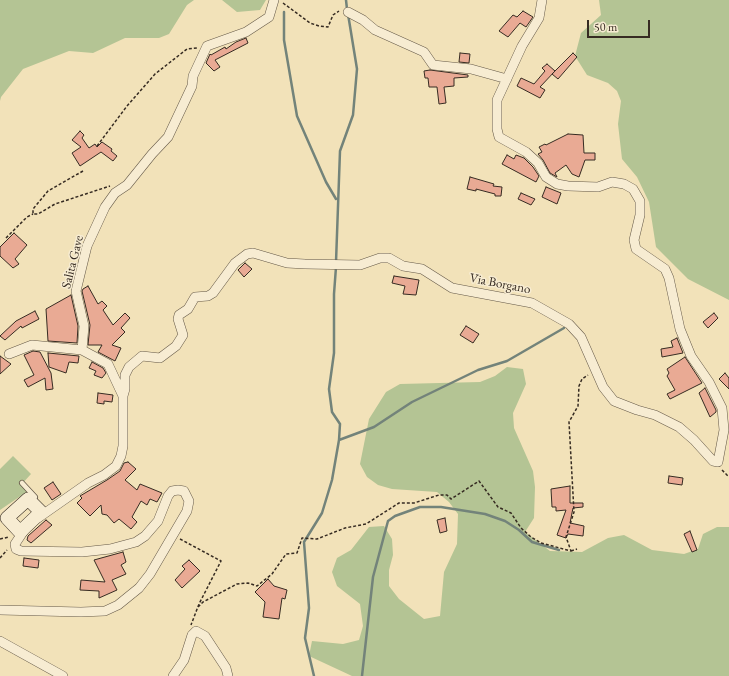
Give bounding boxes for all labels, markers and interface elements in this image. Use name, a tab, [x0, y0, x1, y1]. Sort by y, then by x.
scale bar	[589, 12, 652, 38]
text: 50 m	[594, 19, 617, 35]
street label: Salita Gave	[59, 234, 87, 290]
street label: Via Borgano	[468, 270, 532, 298]

